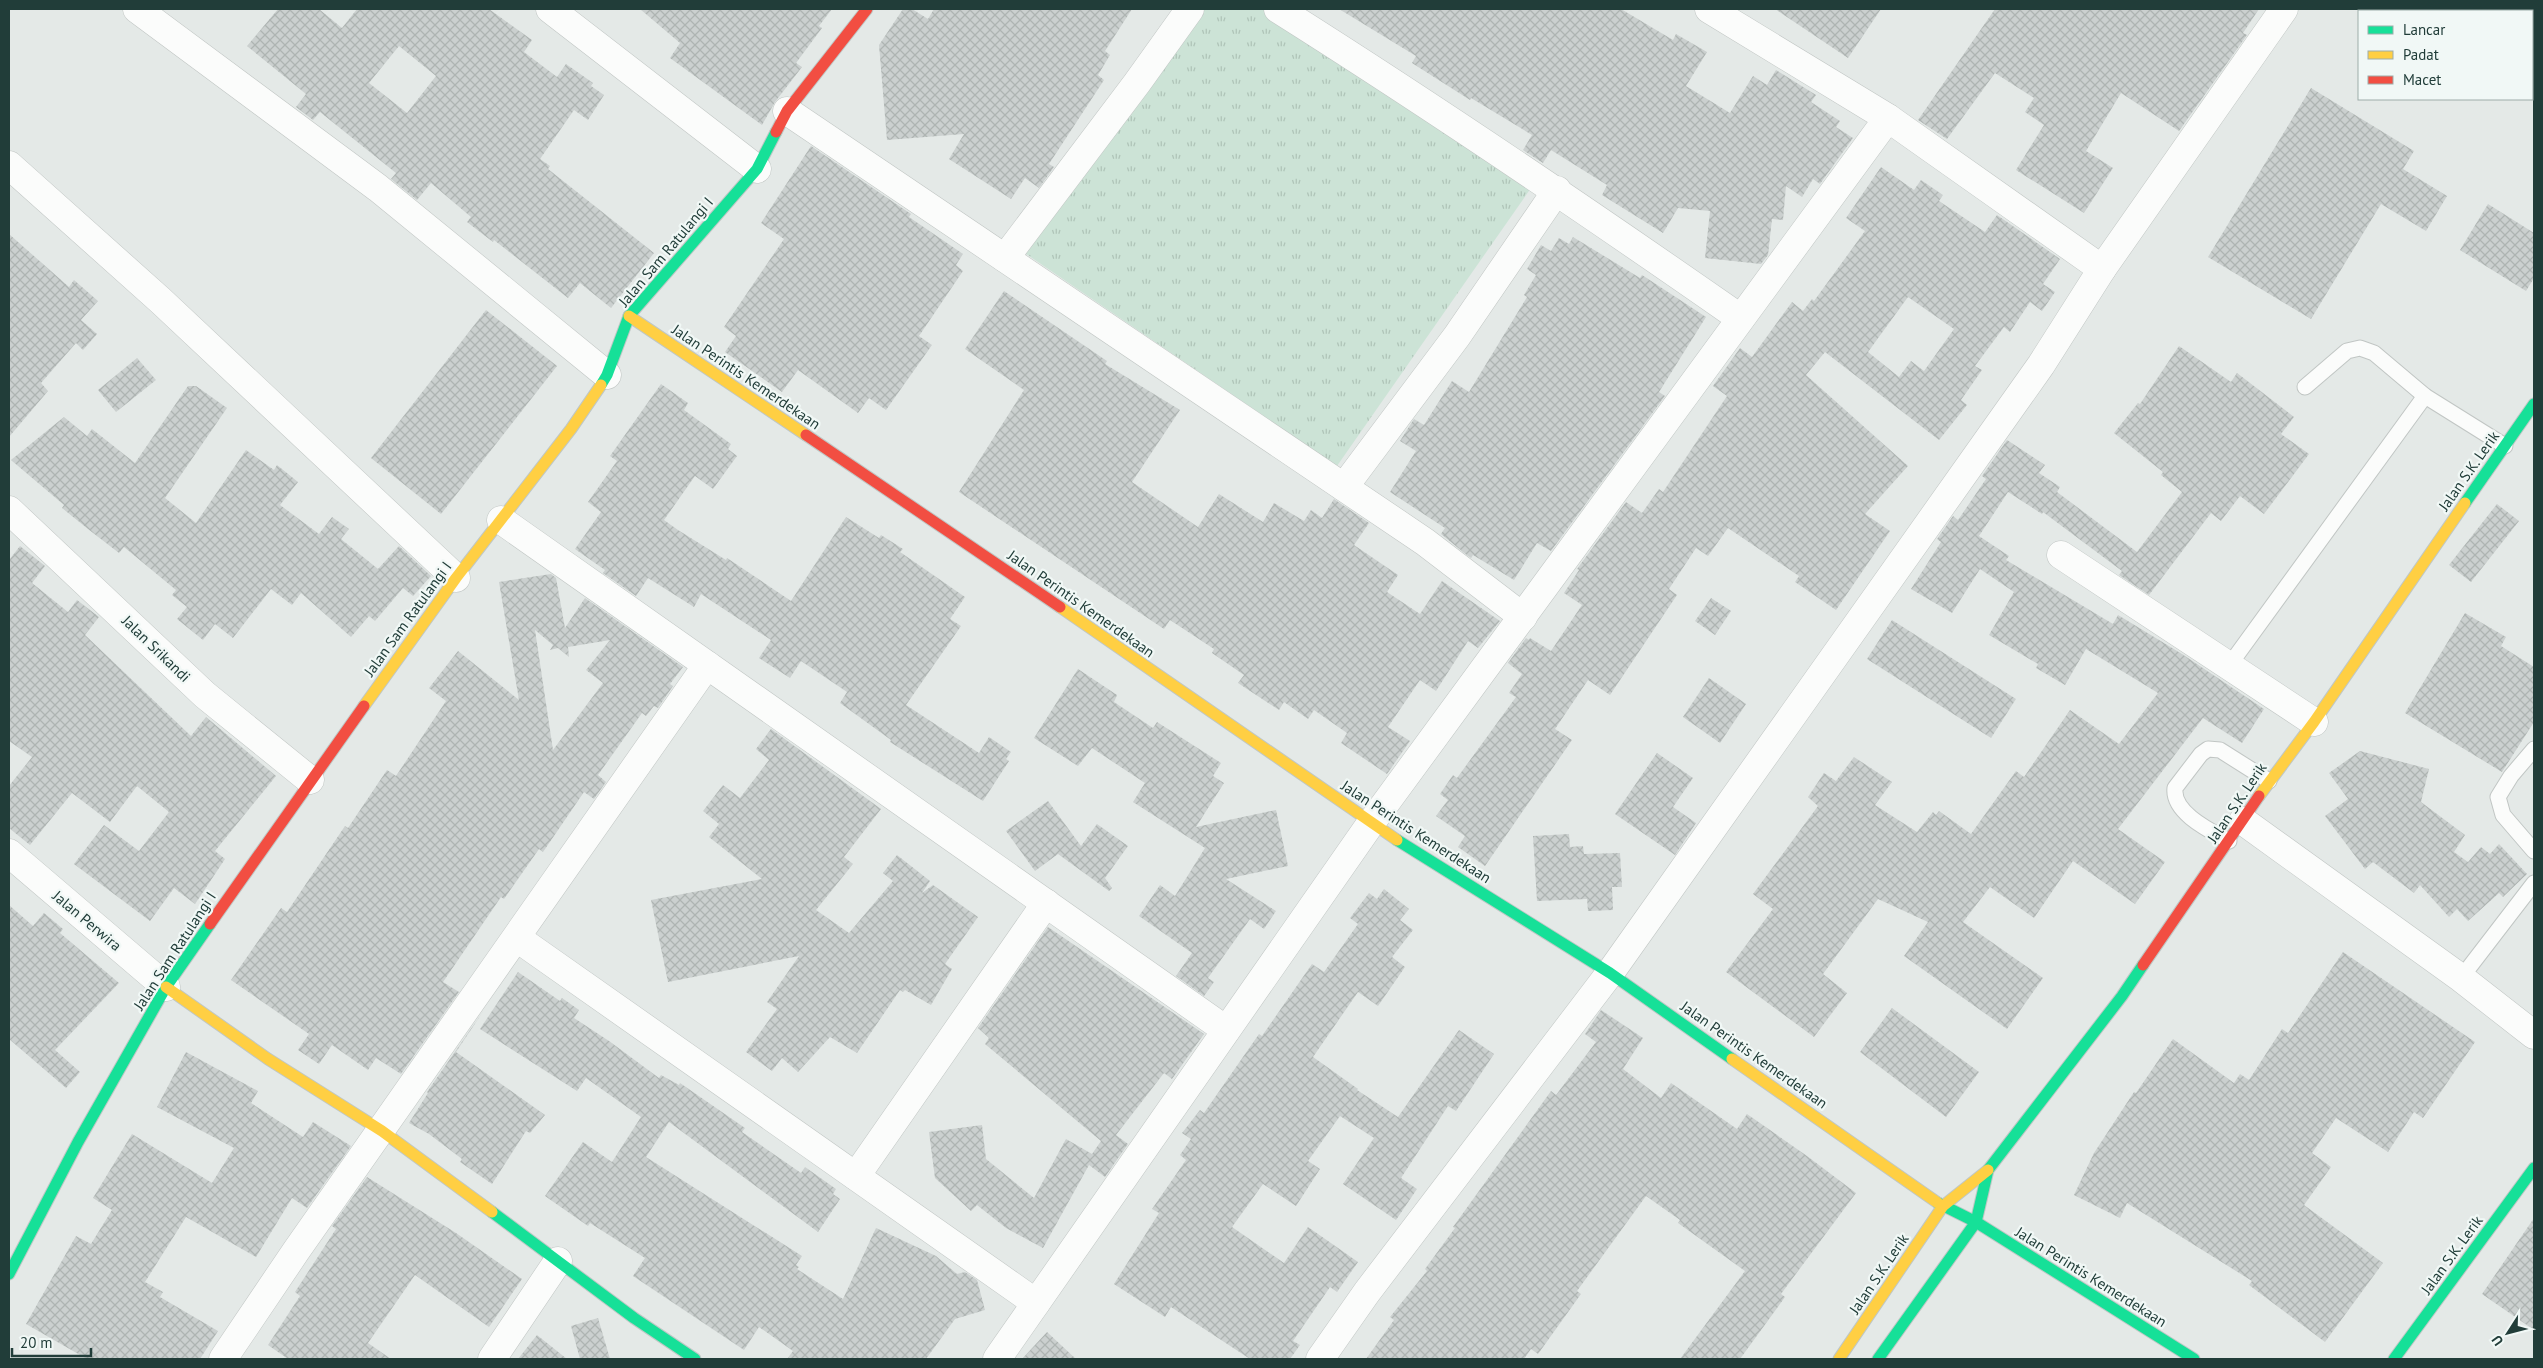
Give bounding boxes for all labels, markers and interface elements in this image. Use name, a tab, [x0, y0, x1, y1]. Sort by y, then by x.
legend	[2358, 10, 2533, 100]
text: Lancar	[2403, 20, 2445, 39]
text: Padat	[2403, 45, 2439, 64]
text: Macet	[2403, 70, 2441, 89]
street label: Jalan Sam Ratulangi I	[614, 193, 717, 311]
street label: Jalan Perintis Kemerdekaan	[668, 319, 824, 433]
street label: Jalan S.K. Lerik	[2434, 427, 2504, 515]
street label: Jalan Perintis Kemerdekaan	[1003, 545, 1158, 662]
street label: Jalan Sam Ratulangi I	[359, 558, 456, 681]
street label: Jalan Srikandi	[117, 611, 195, 686]
street label: Jalan S.K. Lerik	[2202, 758, 2271, 847]
street label: Jalan Perintis Kemerdekaan	[1337, 775, 1495, 887]
street label: Jalan Perwira	[48, 886, 126, 955]
street label: Jalan Sam Ratulangi I	[129, 888, 220, 1014]
street label: Jalan Perintis Kemerdekaan	[1676, 996, 1831, 1113]
street label: Jalan S.K. Lerik	[2416, 1211, 2487, 1299]
street label: Jalan Perintis Kemerdekaan	[2011, 1222, 2170, 1331]
street label: Jalan S.K. Lerik	[1844, 1229, 1913, 1318]
north arrow	[2483, 1308, 2533, 1358]
scale bar	[12, 1326, 91, 1358]
text: U	[2488, 1332, 2507, 1349]
text: 20 m	[20, 1333, 53, 1352]

